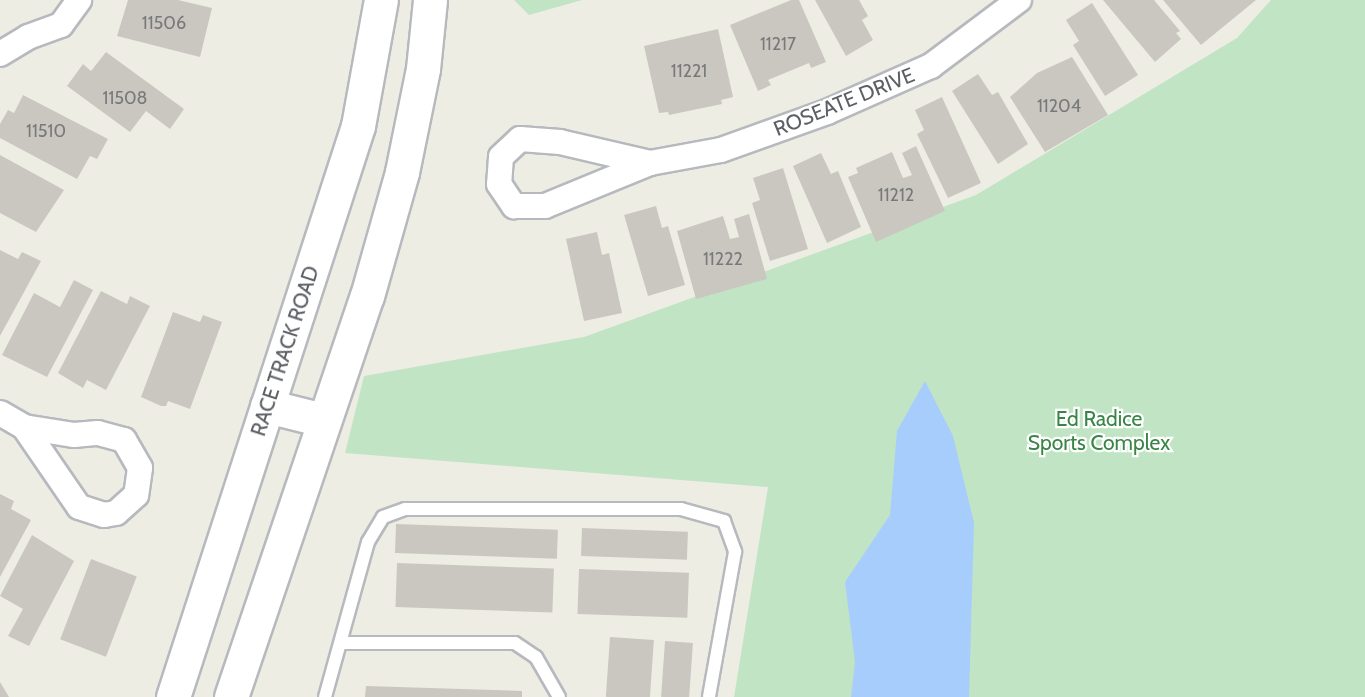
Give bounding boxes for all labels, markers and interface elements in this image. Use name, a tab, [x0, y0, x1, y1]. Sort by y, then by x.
house number: 11506	[142, 12, 186, 34]
house number: 11217	[760, 33, 796, 55]
house number: 11221	[671, 60, 707, 82]
street label: ROSEATE DRIVE	[770, 62, 918, 142]
house number: 11508	[103, 87, 147, 109]
house number: 11204	[1037, 95, 1081, 117]
house number: 11510	[26, 120, 66, 142]
house number: 11212	[878, 184, 914, 206]
house number: 11222	[703, 248, 743, 270]
street label: RACE TRACK ROAD	[246, 263, 324, 439]
park label: Ed Radice Sports Complex	[1028, 406, 1170, 456]

